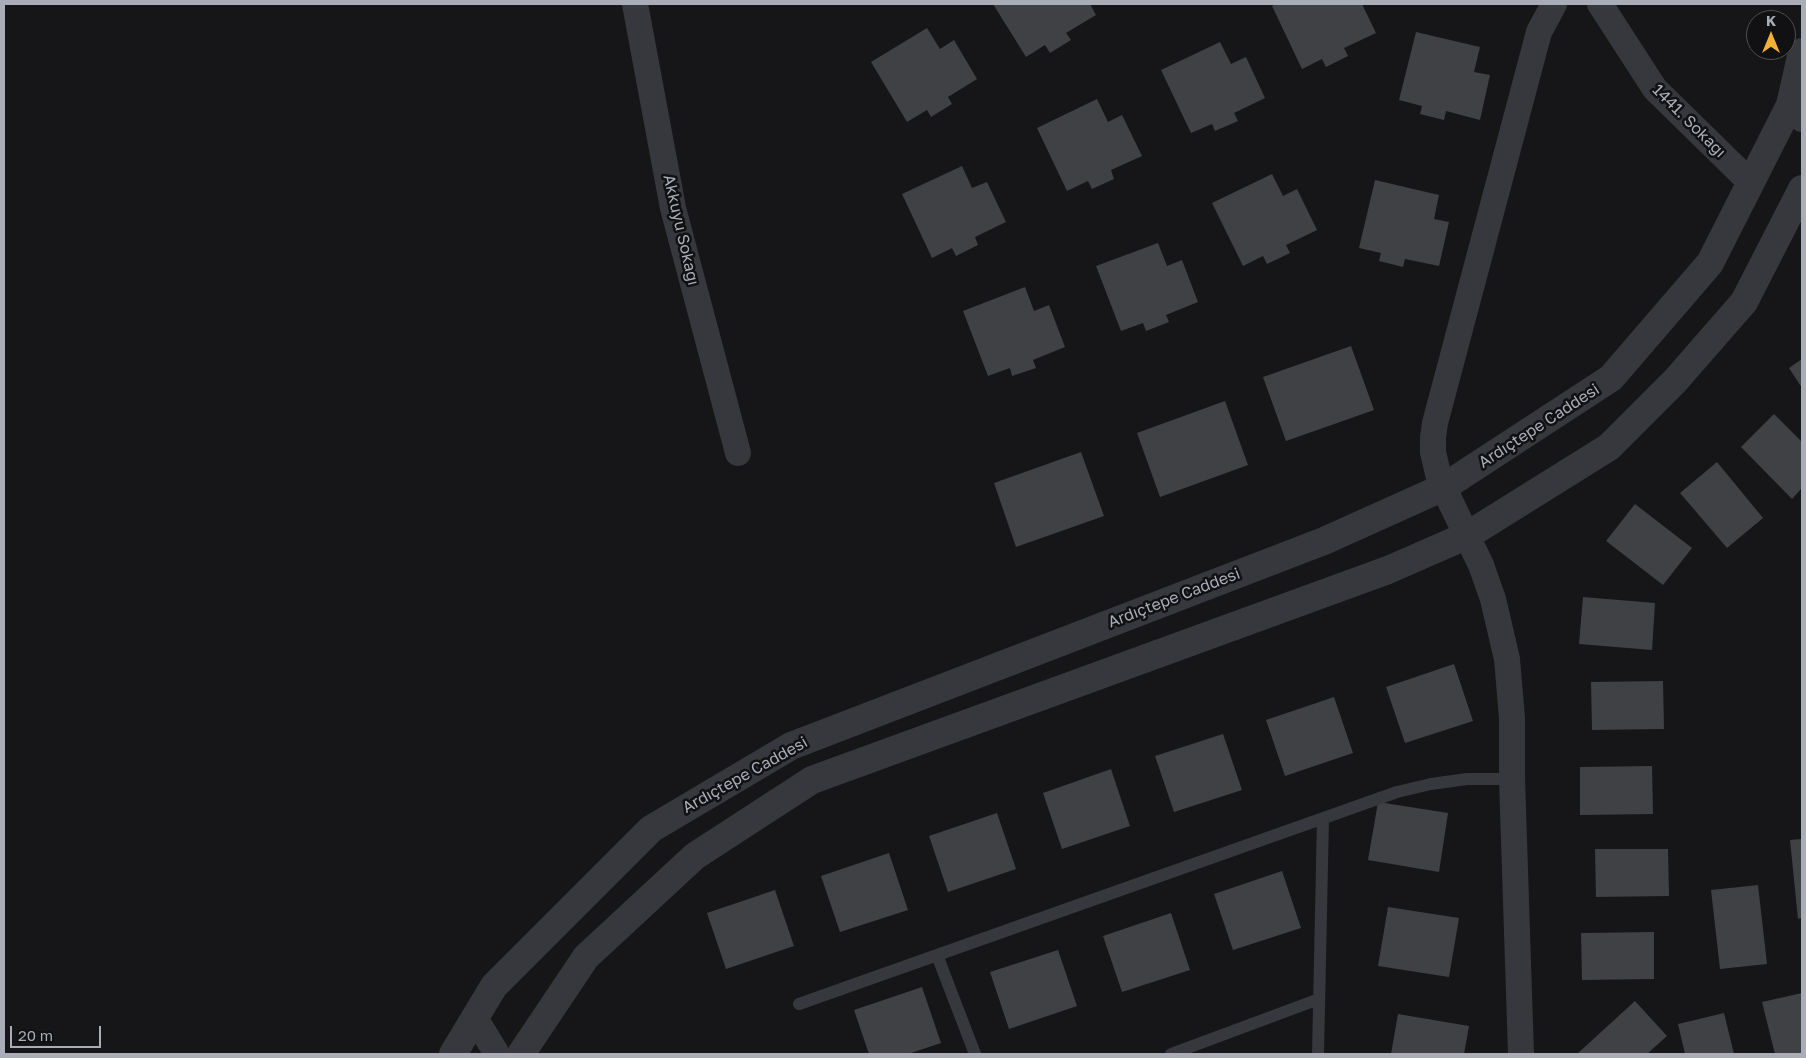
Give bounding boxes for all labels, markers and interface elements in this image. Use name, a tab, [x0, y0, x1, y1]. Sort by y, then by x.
north arrow	[1746, 10, 1796, 60]
text: K	[1766, 12, 1776, 29]
street label: 1441. Sokağı	[1648, 80, 1730, 162]
street label: Akkuyu Sokağı	[659, 173, 703, 287]
street label: Ardıçtepe Caddesi	[1475, 380, 1603, 472]
street label: Ardıçtepe Caddesi	[1105, 564, 1243, 632]
street label: Ardıçtepe Caddesi	[679, 733, 811, 817]
scale bar	[12, 1016, 104, 1048]
text: 20 m	[18, 1026, 53, 1044]

